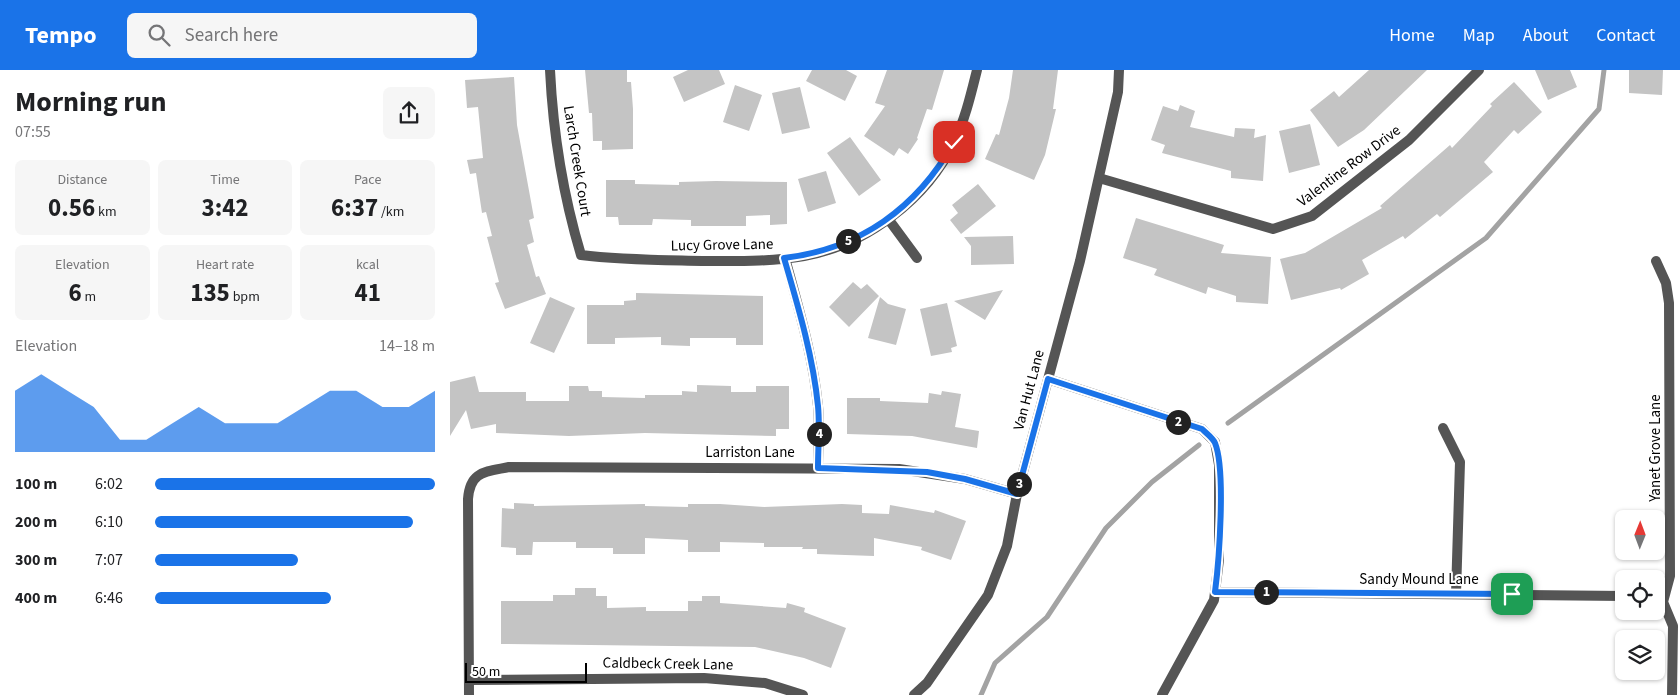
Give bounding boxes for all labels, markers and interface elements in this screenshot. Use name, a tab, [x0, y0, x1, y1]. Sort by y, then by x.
search box	[127, 13, 477, 58]
text: Tempo	[25, 18, 97, 53]
icon: search	[145, 21, 173, 49]
text: Search here	[185, 22, 278, 49]
text: Home	[1389, 23, 1435, 48]
text: Map	[1463, 23, 1495, 48]
text: About	[1523, 23, 1568, 48]
text: Contact	[1596, 23, 1655, 48]
text: Morning run	[15, 82, 166, 122]
button: share	[383, 87, 435, 139]
street label: Larch Creek Court	[558, 104, 596, 218]
street label: Valentine Row Drive	[1293, 120, 1405, 212]
text: 07:55	[15, 121, 51, 143]
pin	[933, 121, 975, 163]
icon: check	[940, 128, 968, 156]
text: Distance	[57, 170, 107, 190]
text: Time	[210, 170, 240, 190]
text: Pace	[354, 170, 381, 190]
text: 0.56	[48, 190, 95, 226]
text: 3:42	[201, 190, 249, 226]
text: 6:37	[331, 190, 378, 226]
text: km	[95, 202, 117, 222]
text: /km	[378, 202, 404, 222]
pin: 5	[836, 228, 860, 254]
text: 5	[845, 231, 852, 251]
street label: Lucy Grove Lane	[671, 234, 773, 256]
text: Elevation	[55, 255, 110, 275]
text: Heart rate	[196, 255, 254, 275]
text: kcal	[356, 255, 379, 275]
text: 6	[69, 275, 82, 311]
text: 135	[190, 275, 230, 311]
text: 41	[354, 275, 381, 311]
text: m	[82, 287, 96, 307]
text: bpm	[230, 287, 260, 307]
text: Elevation	[15, 335, 77, 357]
text: 14–18 m	[379, 335, 435, 357]
street label: Van Hut Lane	[1008, 347, 1050, 433]
street label: Yanet Grove Lane	[1645, 394, 1666, 503]
pin: 2	[1166, 410, 1190, 434]
text: 2	[1175, 412, 1182, 432]
pin: 4	[806, 422, 832, 446]
text: 4	[816, 424, 823, 444]
street label: Larriston Lane	[705, 442, 795, 463]
pin: 3	[1006, 472, 1032, 496]
text: 100 m	[15, 473, 57, 495]
text: 6:02	[95, 473, 123, 495]
text: 3	[1016, 474, 1023, 494]
north arrow	[1615, 510, 1665, 560]
map controls	[1615, 510, 1665, 680]
text: 200 m	[15, 511, 57, 533]
text: 6:10	[95, 511, 123, 533]
text: 300 m	[15, 549, 57, 571]
text: 7:07	[95, 549, 123, 571]
street label: Sandy Mound Lane	[1359, 569, 1479, 590]
button: locate	[1615, 570, 1665, 620]
pin	[1491, 573, 1533, 615]
pin: 1	[1254, 580, 1278, 604]
icon: arrive	[1498, 580, 1526, 608]
text: 1	[1263, 582, 1270, 602]
text: 400 m	[15, 587, 57, 609]
text: 6:46	[95, 587, 123, 609]
button: layers	[1615, 630, 1665, 680]
street label: Caldbeck Creek Lane	[602, 652, 734, 676]
scale bar	[465, 660, 588, 683]
text: 50 m	[472, 662, 500, 682]

